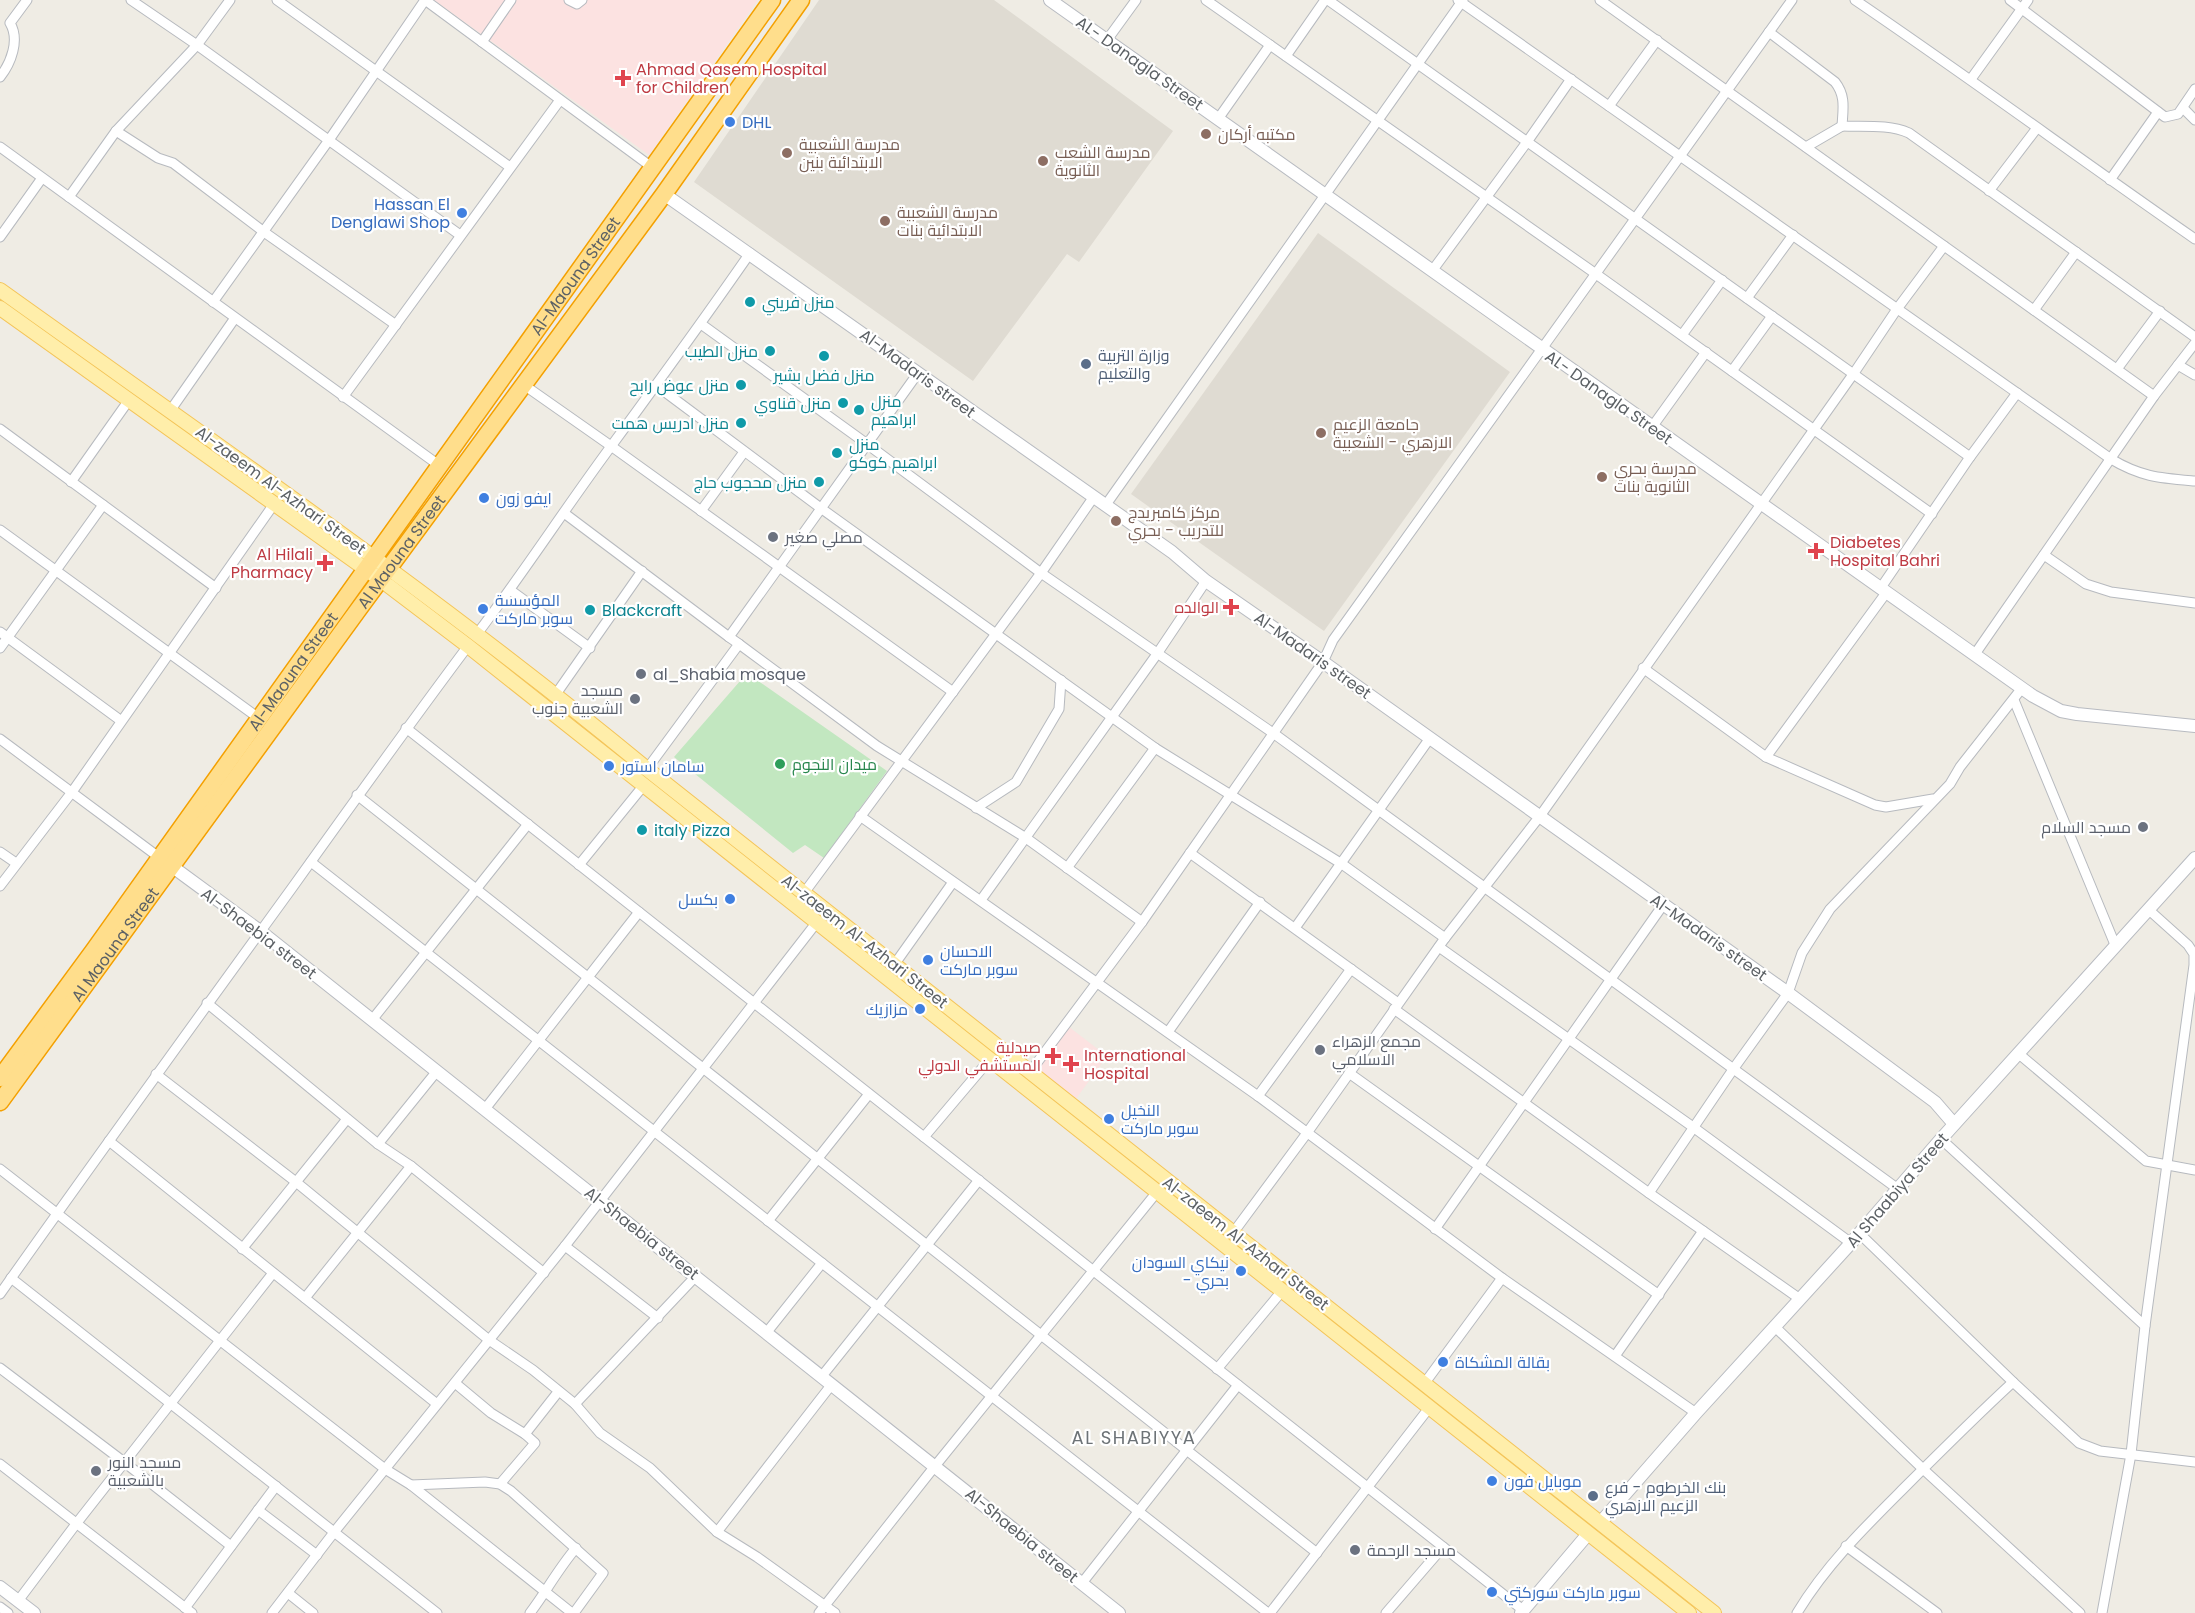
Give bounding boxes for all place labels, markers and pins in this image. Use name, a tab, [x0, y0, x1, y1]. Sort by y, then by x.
place label: Ahmad Qasem Hospital for Children	[636, 58, 827, 99]
marker: Ahmad Qasem Hospital for Children	[614, 69, 632, 87]
place label: DHL	[742, 111, 771, 134]
marker: DHL	[723, 115, 737, 129]
place label: مكتبه أركان	[1218, 123, 1296, 146]
marker: مكتبه أركان	[1199, 127, 1213, 141]
place label: مدرسة الشعبية الابتدائية بنين	[799, 133, 900, 174]
place label: مدرسة الشعب الثانوية	[1055, 141, 1151, 182]
marker: مدرسة الشعبية الابتدائية بنين	[780, 146, 794, 160]
marker: مدرسة الشعب الثانوية	[1036, 154, 1050, 168]
place label: Hassan El Denglawi Shop	[331, 193, 450, 234]
place label: مدرسة الشعبية الابتدائية بنات	[897, 201, 998, 242]
marker: Hassan El Denglawi Shop	[455, 206, 469, 220]
marker: مدرسة الشعبية الابتدائية بنات	[878, 214, 892, 228]
place label: منزل فريني	[762, 291, 835, 316]
marker: منزل فريني	[743, 295, 757, 309]
place label: منزل الطيب	[685, 340, 758, 363]
marker: منزل الطيب	[763, 344, 777, 358]
place label: وزارة التربية والتعليم	[1098, 344, 1170, 385]
marker: منزل فضل بشير	[817, 349, 831, 363]
marker: وزارة التربية والتعليم	[1079, 357, 1093, 371]
place label: منزل فضل بشير	[772, 364, 875, 387]
place label: منزل عوض رابح	[629, 374, 729, 397]
marker: منزل عوض رابح	[734, 378, 748, 392]
place label: منزل ابراهيم	[871, 390, 917, 431]
place label: منزل قناوي	[754, 392, 831, 417]
marker: منزل قناوي	[836, 396, 850, 410]
marker: منزل ابراهيم	[852, 403, 866, 417]
place label: منزل ادريس همت	[612, 412, 729, 435]
place label: جامعة الزعيم الازهري - الشعبية	[1333, 413, 1452, 456]
marker: منزل ادريس همت	[734, 416, 748, 430]
marker: جامعة الزعيم الازهري - الشعبية	[1314, 426, 1328, 440]
place label: منزل ابراهيم كوكو	[849, 433, 937, 474]
marker: منزل ابراهيم كوكو	[830, 446, 844, 460]
place label: مدرسة بحري الثانوية بنات	[1614, 457, 1697, 498]
marker: مدرسة بحري الثانوية بنات	[1595, 470, 1609, 484]
place label: منزل محجوب حاج	[694, 471, 807, 494]
marker: منزل محجوب حاج	[812, 475, 826, 489]
place label: ايفو زون	[496, 487, 552, 510]
marker: ايفو زون	[477, 491, 491, 505]
place label: مركز كامبريدج للتدريب - بحري	[1128, 501, 1224, 544]
marker: مركز كامبريدج للتدريب - بحري	[1109, 514, 1123, 528]
place label: مصلي صغير	[784, 526, 863, 551]
marker: مصلي صغير	[766, 530, 780, 544]
place label: Diabetes Hospital Bahri	[1830, 531, 1940, 572]
marker: Diabetes Hospital Bahri	[1807, 542, 1825, 560]
place label: Al Hilali Pharmacy	[231, 543, 313, 584]
marker: Al Hilali Pharmacy	[318, 556, 332, 570]
place label: المؤسسة سوبر ماركت	[495, 589, 573, 630]
place label: الوالده	[1174, 596, 1219, 619]
place label: Blackcraft	[602, 599, 682, 622]
marker: الوالده	[1224, 600, 1238, 614]
marker: المؤسسة سوبر ماركت	[476, 602, 490, 616]
marker: Blackcraft	[583, 603, 597, 617]
place label: al_Shabia mosque	[653, 663, 806, 686]
marker: al_Shabia mosque	[634, 667, 648, 681]
place label: مسجد الشعبية جنوب	[532, 679, 623, 720]
marker: مسجد الشعبية جنوب	[628, 692, 642, 706]
place label: ميدان النجوم	[792, 753, 877, 776]
place label: سامان استور	[620, 755, 705, 778]
marker: ميدان النجوم	[773, 757, 787, 771]
marker: سامان استور	[602, 759, 616, 773]
place label: مسجد السلام	[2041, 816, 2131, 839]
place label: italy Pizza	[654, 819, 730, 842]
marker: مسجد السلام	[2136, 820, 2150, 834]
marker: italy Pizza	[635, 823, 649, 837]
place label: بكسل	[678, 888, 718, 911]
marker: بكسل	[723, 892, 737, 906]
place label: الاحسان سوبر ماركت	[940, 940, 1018, 981]
marker: الاحسان سوبر ماركت	[921, 953, 935, 967]
place label: مزازيك	[866, 998, 908, 1021]
marker: مزازيك	[913, 1002, 927, 1016]
place label: مجمع الزهراء الاسلامي	[1332, 1030, 1421, 1073]
place label: صيدلية المستشفي الدولي	[918, 1036, 1041, 1079]
marker: مجمع الزهراء الاسلامي	[1313, 1043, 1327, 1057]
place label: International Hospital	[1084, 1044, 1186, 1085]
marker: صيدلية المستشفي الدولي	[1046, 1049, 1060, 1063]
marker: International Hospital	[1062, 1055, 1080, 1073]
place label: النخيل سوبر ماركت	[1121, 1099, 1199, 1140]
marker: النخيل سوبر ماركت	[1102, 1112, 1116, 1126]
place label: نيكاي السودان - بحري	[1132, 1251, 1229, 1294]
marker: نيكاي السودان - بحري	[1234, 1264, 1248, 1278]
place label: بقالة المشكاة	[1455, 1351, 1550, 1374]
marker: بقالة المشكاة	[1436, 1355, 1450, 1369]
place label: مسجد النور بالشعبية	[107, 1451, 181, 1492]
marker: مسجد النور بالشعبية	[89, 1464, 103, 1478]
place label: موبايل فون	[1504, 1470, 1582, 1493]
marker: موبايل فون	[1485, 1474, 1499, 1488]
place label: بنك الخرطوم - فرع الزعيم الازهري	[1605, 1476, 1726, 1519]
marker: بنك الخرطوم - فرع الزعيم الازهري	[1586, 1489, 1600, 1503]
place label: مسجد الرحمة	[1367, 1539, 1456, 1562]
marker: مسجد الرحمة	[1348, 1543, 1362, 1557]
place label: سوبر ماركت سوركتي	[1504, 1581, 1641, 1606]
marker: سوبر ماركت سوركتي	[1485, 1585, 1499, 1599]

